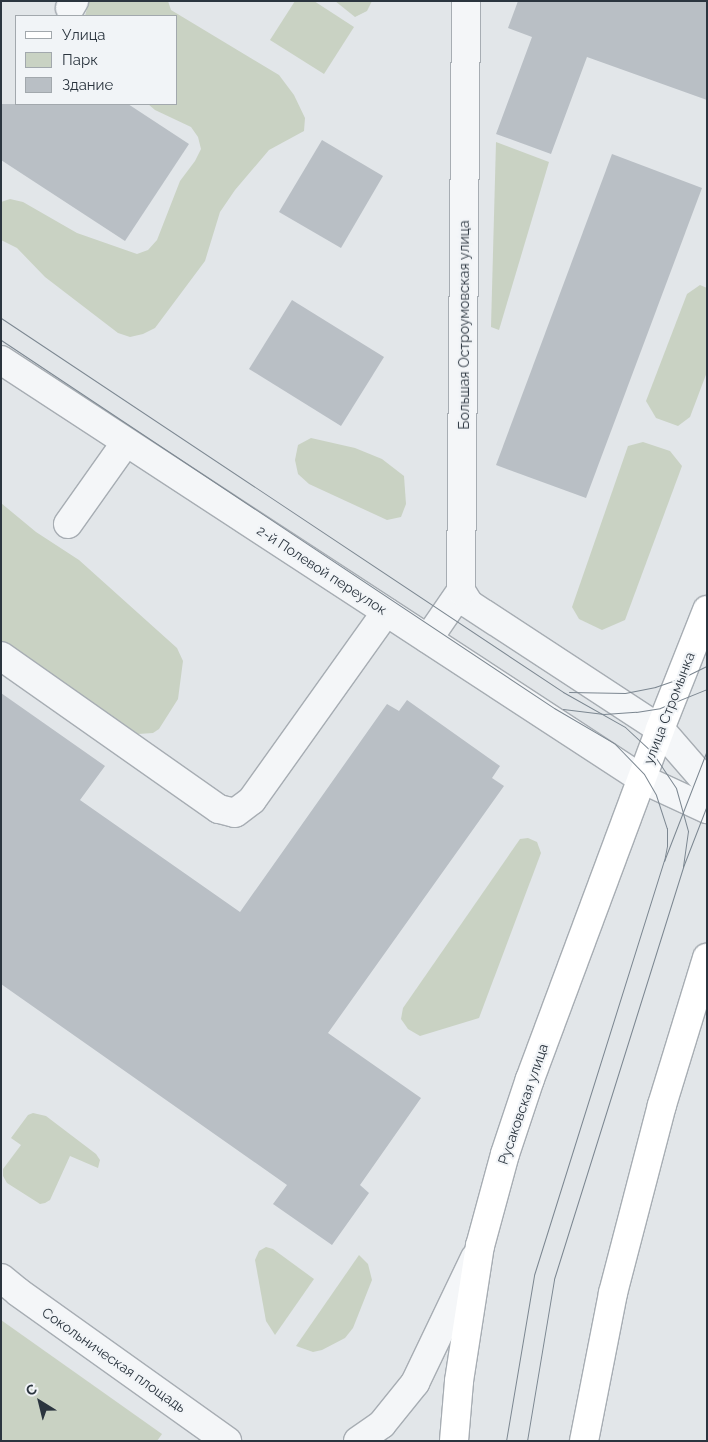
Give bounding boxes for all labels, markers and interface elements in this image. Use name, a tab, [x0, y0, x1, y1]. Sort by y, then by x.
legend	[15, 15, 178, 105]
text: Улица	[62, 26, 106, 44]
text: Парк	[62, 51, 98, 69]
text: Здание	[62, 76, 113, 94]
street label: Большая Остроумовская улица	[456, 220, 472, 430]
street label: 2-й Полевой переулок	[254, 522, 390, 618]
street label: улица Стромынка	[640, 650, 698, 766]
street label: Русаковская улица	[494, 1041, 552, 1167]
street label: Сокольническая площадь	[39, 1304, 189, 1416]
north arrow	[15, 1377, 65, 1427]
text: С	[23, 1381, 40, 1399]

